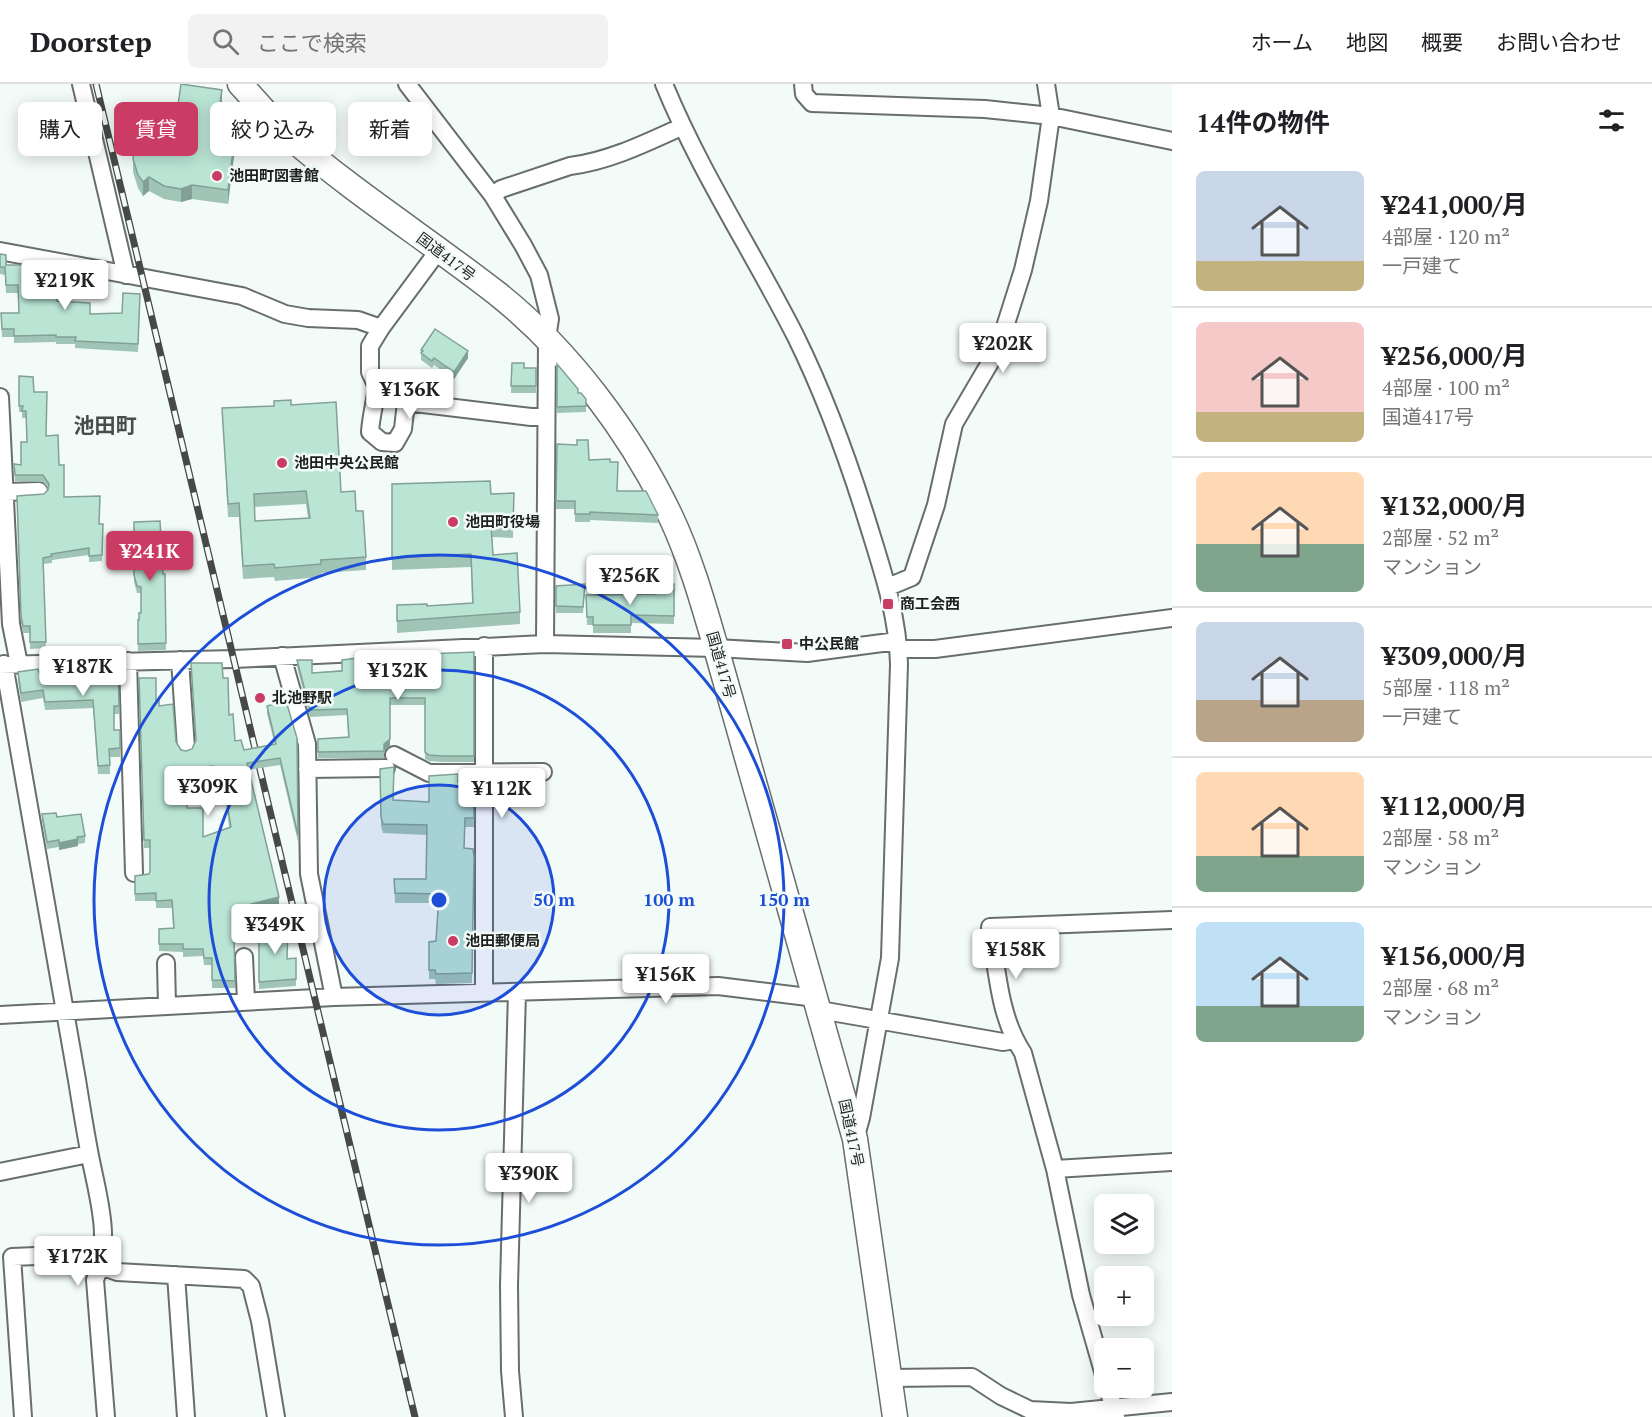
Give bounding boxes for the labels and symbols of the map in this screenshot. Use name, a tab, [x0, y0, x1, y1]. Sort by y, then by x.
place label: 池田町図書館	[229, 165, 319, 185]
marker: 池田町図書館	[210, 169, 224, 183]
street label: 国道417号	[413, 227, 480, 285]
pin: ¥219K	[23, 260, 107, 311]
pin: ¥202K	[961, 323, 1045, 374]
pin: ¥136K	[368, 369, 452, 420]
district label: 池田町	[74, 411, 137, 439]
place label: 池田中央公民館	[294, 452, 399, 472]
marker: 池田中央公民館	[275, 456, 289, 470]
place label: 池田町役場	[465, 511, 540, 531]
marker: 池田町役場	[446, 515, 460, 529]
pin: ¥241K	[108, 531, 192, 582]
pin: ¥256K	[588, 555, 672, 606]
place label: 商工会西	[900, 593, 960, 613]
marker: 商工会西	[881, 597, 895, 611]
street label: 国道417号	[703, 629, 741, 701]
place label: 中公民館	[799, 633, 859, 653]
marker: 中公民館	[780, 637, 794, 651]
pin: ¥187K	[41, 646, 125, 697]
pin: ¥132K	[356, 650, 440, 701]
place label: 北池野駅	[272, 687, 332, 707]
marker: 北池野駅	[253, 691, 267, 705]
pin: ¥309K	[166, 766, 250, 817]
pin: ¥112K	[460, 768, 544, 819]
text: 50 m	[533, 887, 575, 911]
text: 100 m	[643, 887, 695, 911]
text: 150 m	[758, 887, 810, 911]
centre of rings	[429, 890, 449, 910]
pin: ¥349K	[233, 904, 317, 955]
pin: ¥158K	[974, 929, 1058, 980]
place label: 池田郵便局	[465, 930, 540, 950]
marker: 池田郵便局	[446, 934, 460, 948]
pin: ¥156K	[624, 954, 708, 1005]
street label: 国道417号	[835, 1097, 869, 1169]
pin: ¥390K	[487, 1153, 571, 1204]
pin: ¥172K	[36, 1236, 120, 1287]

